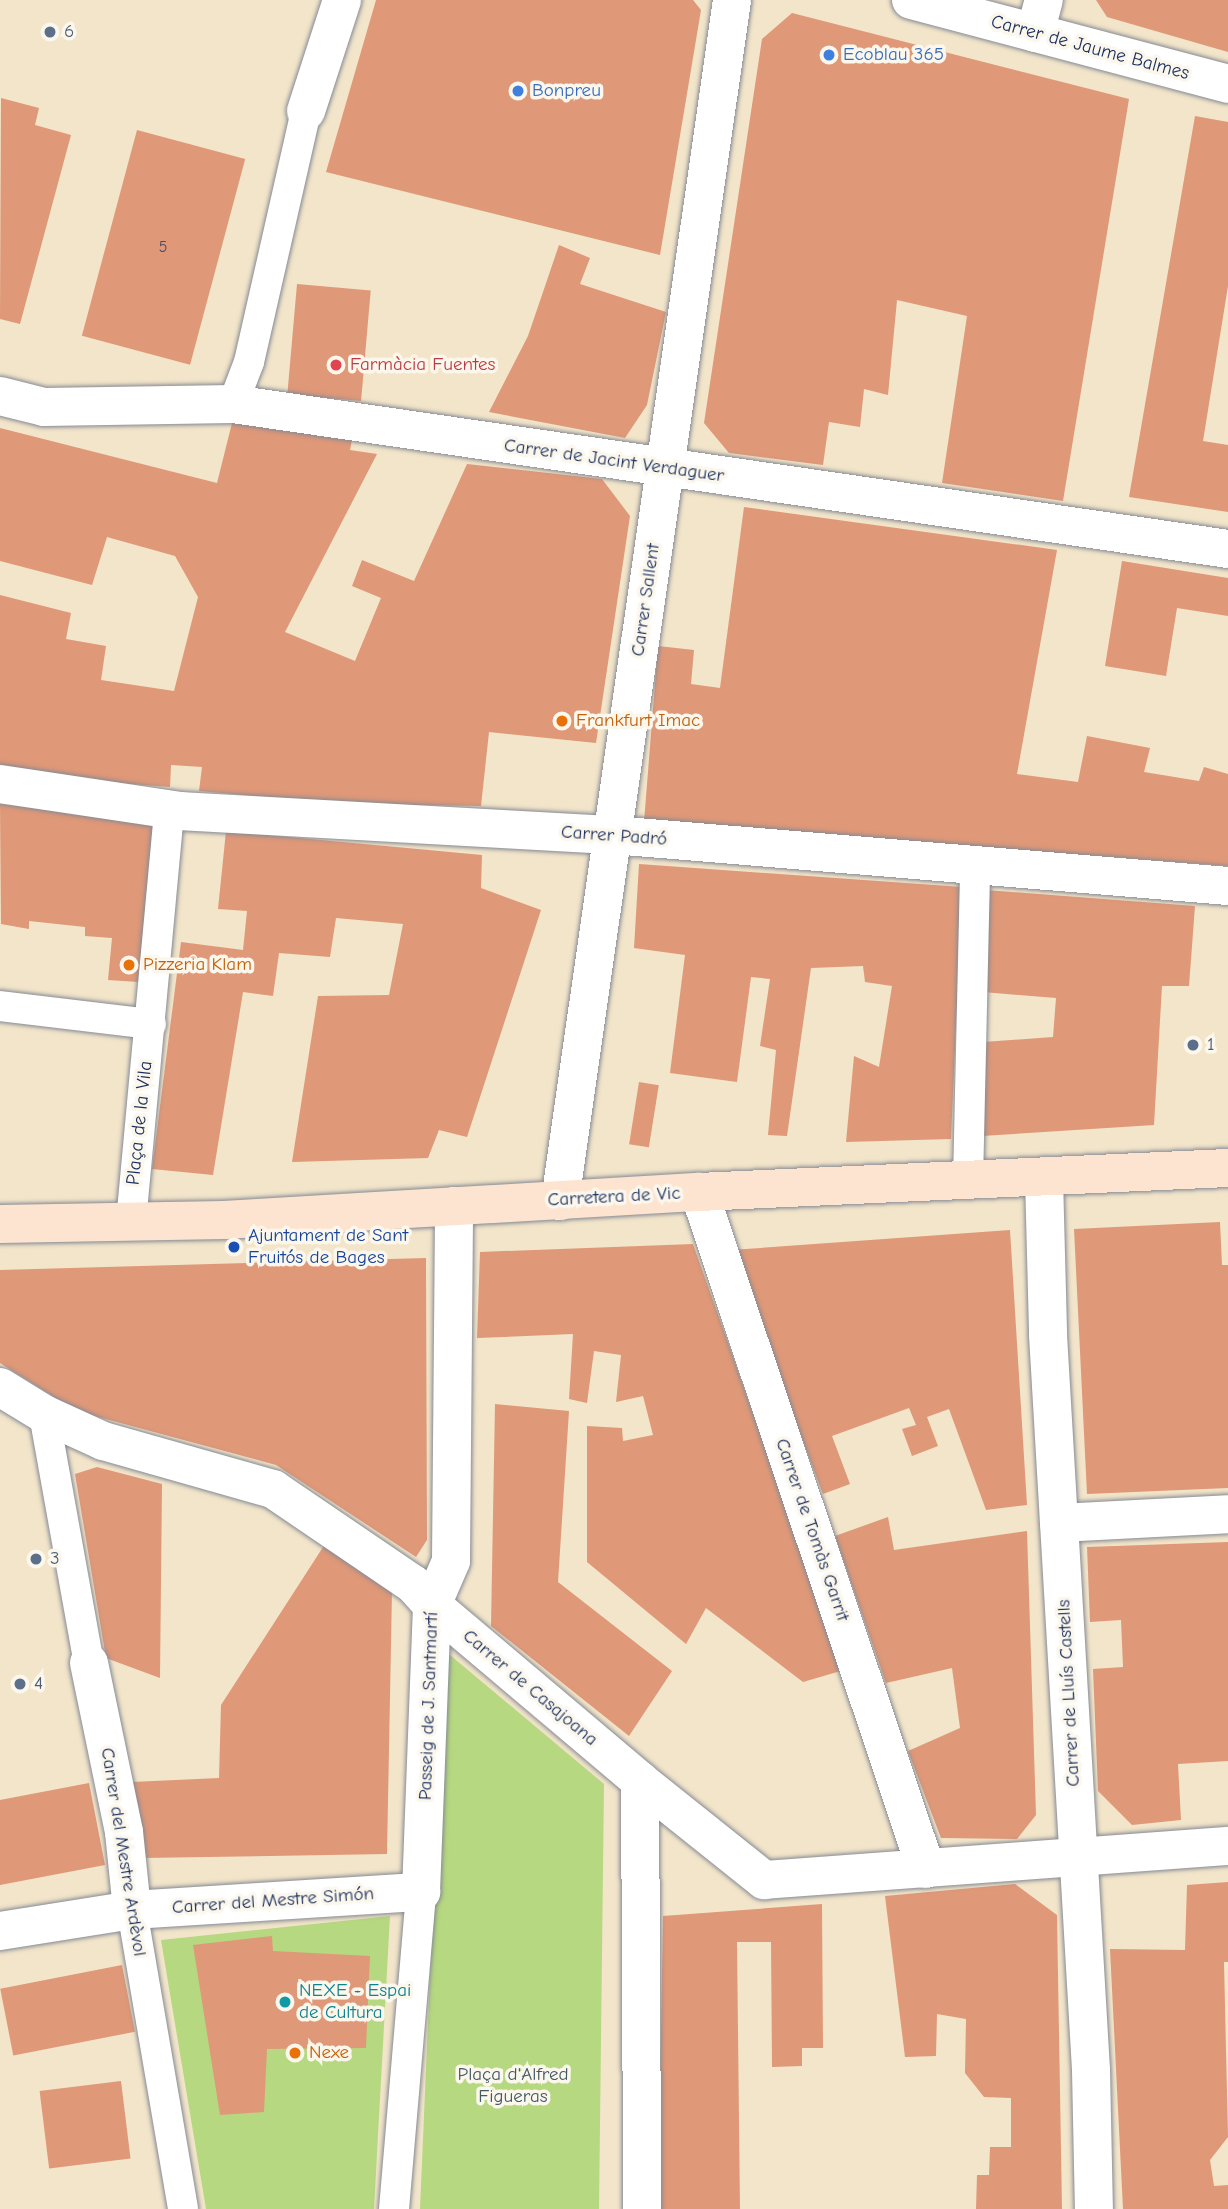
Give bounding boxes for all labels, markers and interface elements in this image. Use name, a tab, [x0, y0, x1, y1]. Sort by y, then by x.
street label: Carrer de Jaume Balmes	[988, 11, 1192, 85]
place label: 6	[64, 21, 74, 43]
marker: 6	[42, 24, 58, 40]
place label: Ecoblau 365	[843, 44, 944, 66]
marker: Ecoblau 365	[821, 47, 837, 63]
place label: Bonpreu	[532, 80, 601, 102]
marker: Bonpreu	[510, 83, 526, 99]
house number: 5	[159, 237, 167, 257]
place label: Farmàcia Fuentes	[350, 354, 495, 376]
marker: Farmàcia Fuentes	[328, 357, 344, 373]
street label: Carrer de Jacint Verdaguer	[502, 434, 726, 488]
street label: Carrer Sallent	[627, 542, 665, 658]
place label: Frankfurt Imac	[576, 710, 700, 732]
marker: Frankfurt Imac	[554, 713, 570, 729]
street label: Carrer Padró	[560, 821, 668, 851]
place label: Pizzeria Klam	[143, 954, 252, 976]
marker: Pizzeria Klam	[121, 957, 137, 973]
place label: 1	[1207, 1034, 1215, 1056]
marker: 1	[1185, 1037, 1201, 1053]
street label: Plaça de la Vila	[122, 1060, 158, 1186]
street label: Carretera de Vic	[547, 1182, 681, 1212]
place label: Ajuntament de Sant Fruitós de Bages	[248, 1225, 408, 1269]
marker: Ajuntament de Sant Fruitós de Bages	[226, 1239, 242, 1255]
street label: Carrer de Tomàs Garrit	[770, 1436, 854, 1624]
place label: 3	[50, 1548, 60, 1570]
marker: 3	[28, 1551, 44, 1567]
street label: Carrer de Lluís Castells	[1053, 1599, 1085, 1787]
street label: Passeig de J. Santmartí	[414, 1611, 444, 1801]
street label: Carrer de Casajoana	[458, 1625, 602, 1751]
place label: 4	[34, 1673, 43, 1695]
marker: 4	[12, 1676, 28, 1692]
street label: Carrer del Mestre Ardèvol	[95, 1746, 151, 1958]
street label: Carrer del Mestre Simón	[171, 1883, 375, 1919]
place label: NEXE - Espai de Cultura	[299, 1980, 411, 2024]
marker: NEXE - Espai de Cultura	[277, 1994, 293, 2010]
place label: Nexe	[309, 2042, 349, 2064]
marker: Nexe	[287, 2045, 303, 2061]
park label: Plaça d'Alfred Figueras	[458, 2064, 568, 2108]

